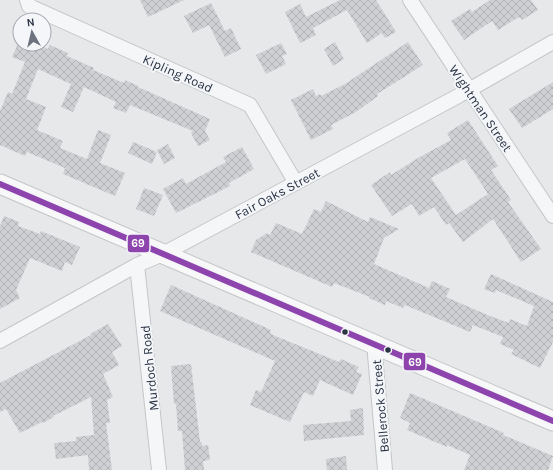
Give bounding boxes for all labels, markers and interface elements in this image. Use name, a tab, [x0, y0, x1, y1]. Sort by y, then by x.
north arrow	[12, 12, 52, 52]
text: N	[26, 16, 35, 30]
street label: Kipling Road	[140, 51, 215, 96]
street label: Wightman Street	[446, 62, 515, 155]
street label: Fair Oaks Street	[232, 165, 322, 222]
line badge: 69	[127, 234, 150, 253]
text: 69	[131, 237, 145, 250]
street label: Murdoch Road	[138, 324, 161, 411]
unlabelled marker	[340, 327, 350, 337]
unlabelled marker	[383, 345, 393, 355]
line badge: 69	[403, 352, 426, 371]
text: 69	[408, 356, 422, 369]
street label: Bellerock Street	[369, 359, 392, 453]

